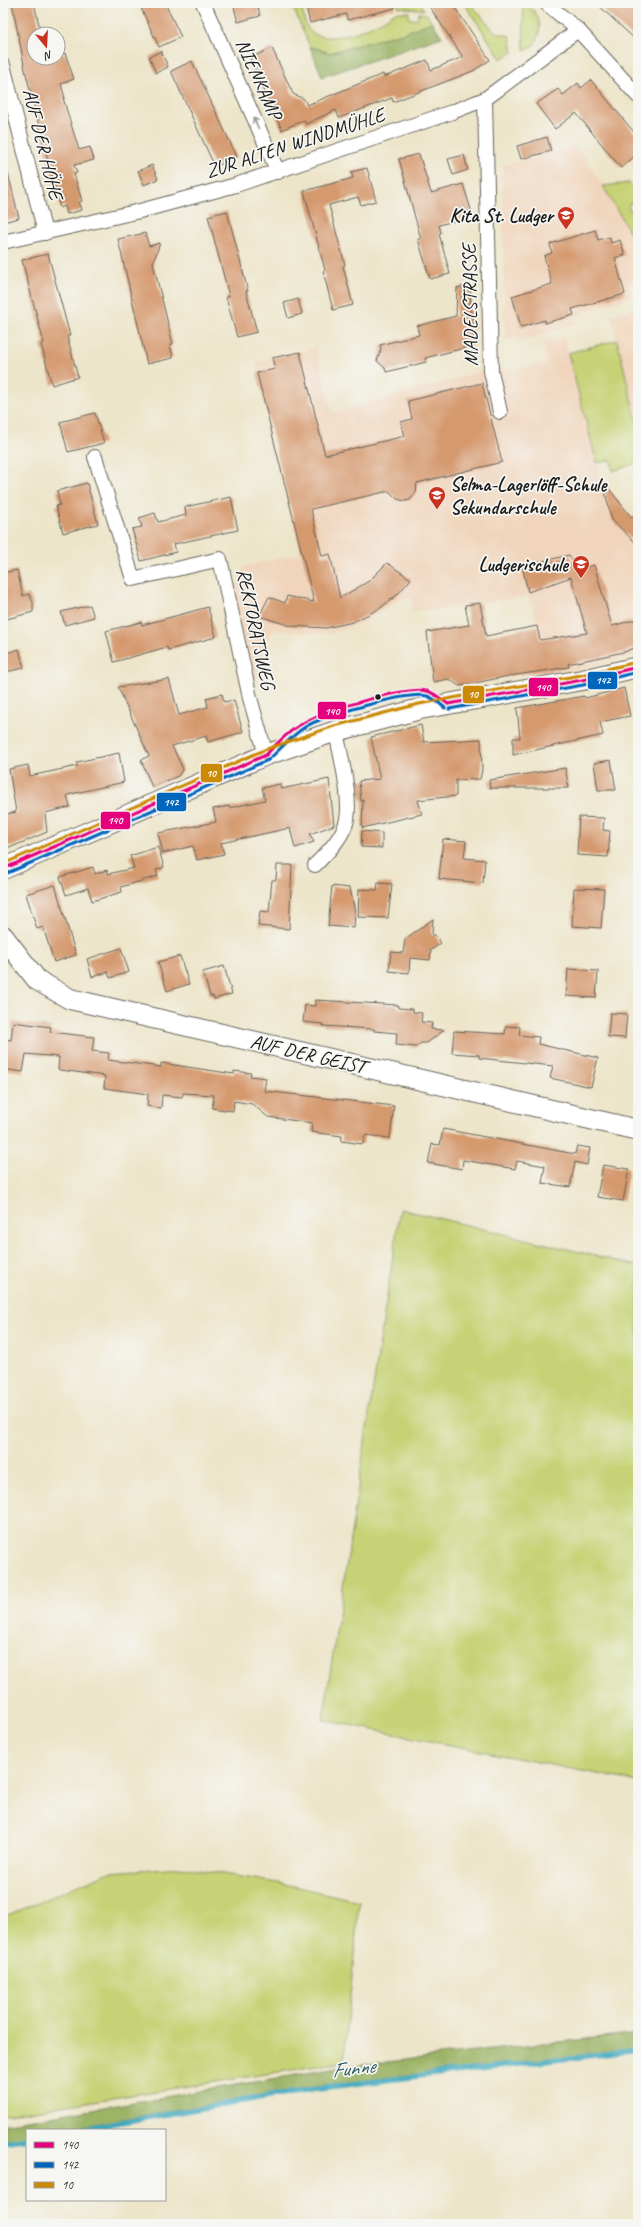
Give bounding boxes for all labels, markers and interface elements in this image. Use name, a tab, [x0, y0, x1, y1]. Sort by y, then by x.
north arrow	[26, 26, 66, 66]
street label: NIENKAMP	[230, 35, 289, 126]
text: N	[42, 48, 54, 64]
street label: AUF DER HÖHE	[17, 86, 69, 204]
street label: ZUR ALTEN WINDMÜHLE	[202, 102, 390, 184]
one-way arrow	[252, 118, 260, 130]
place label: Kita St. Ludger	[449, 203, 556, 228]
school or university icon: Kita St. Ludger	[556, 205, 576, 230]
street label: MADELSTRASSE	[456, 241, 484, 366]
place label: Selma-Lagerlöff-Schule Sekundarschule	[450, 472, 608, 520]
school or university icon: Selma-Lagerlöff-Schule Sekundarschule	[427, 485, 447, 510]
place label: Ludgerischule	[478, 552, 569, 577]
school or university icon: Ludgerischule	[571, 554, 591, 579]
street label: REKTORATSWEG	[231, 566, 281, 694]
line badge: 142	[587, 671, 618, 690]
text: 142	[596, 673, 611, 687]
line badge: 140	[528, 677, 559, 697]
text: 140	[536, 680, 551, 694]
line badge: 10	[462, 685, 485, 704]
text: 10	[468, 687, 479, 701]
unlabelled marker	[373, 692, 383, 702]
line badge: 140	[317, 701, 347, 720]
text: 140	[325, 704, 340, 718]
line badge: 10	[200, 763, 223, 783]
text: 10	[206, 766, 217, 780]
line badge: 142	[156, 792, 187, 812]
text: 142	[164, 795, 179, 809]
line badge: 140	[100, 811, 131, 830]
text: 140	[108, 813, 123, 827]
street label: AUF DER GEIST	[248, 1029, 373, 1080]
water label: Funne	[330, 2052, 379, 2084]
legend	[26, 2129, 166, 2201]
text: 140	[62, 2137, 80, 2153]
text: 142	[62, 2157, 80, 2173]
text: 10	[62, 2177, 74, 2193]

